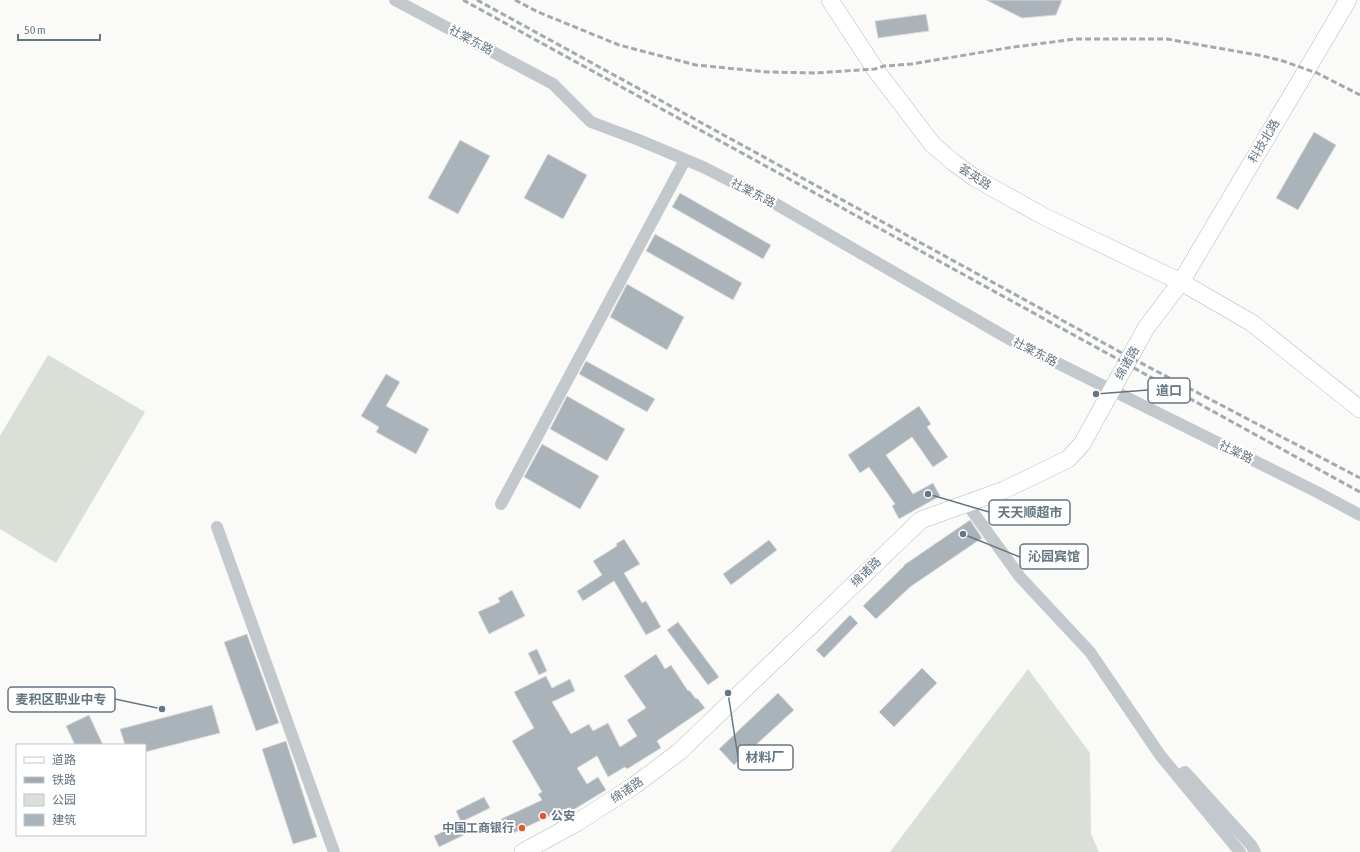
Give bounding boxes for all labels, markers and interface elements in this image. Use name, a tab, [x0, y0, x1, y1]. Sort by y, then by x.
scale bar	[18, 16, 100, 42]
text: 50 m	[24, 23, 46, 37]
street label: 社棠东路	[447, 23, 495, 57]
street label: 科技北路	[1246, 117, 1282, 165]
street label: 荟英路	[956, 161, 994, 193]
street label: 社棠东路	[728, 176, 778, 210]
street label: 社棠东路	[1010, 335, 1060, 369]
street label: 绵诸路	[1112, 344, 1142, 382]
callout: 道口	[1148, 378, 1190, 403]
text: 道口	[1156, 383, 1182, 398]
street label: 社棠路	[1217, 438, 1255, 466]
callout: 天天顺超市	[989, 500, 1070, 525]
text: 天天顺超市	[997, 505, 1063, 520]
callout: 沁园宾馆	[1020, 544, 1088, 569]
text: 沁园宾馆	[1028, 549, 1080, 564]
street label: 绵诸路	[848, 554, 884, 590]
callout: 麦积区职业中专	[8, 687, 115, 712]
text: 麦积区职业中专	[15, 692, 107, 707]
legend	[16, 744, 146, 836]
callout: 材料厂	[738, 745, 793, 770]
text: 材料厂	[745, 750, 785, 765]
text: 道路	[52, 753, 76, 767]
text: 铁路	[52, 773, 76, 787]
street label: 绵诸路	[608, 774, 646, 806]
text: 公园	[52, 793, 76, 807]
place label: 公安	[551, 809, 575, 823]
marker: 公安	[538, 811, 548, 821]
text: 建筑	[52, 813, 76, 827]
place label: 中国工商银行	[442, 821, 514, 835]
marker: 中国工商银行	[517, 823, 527, 833]

